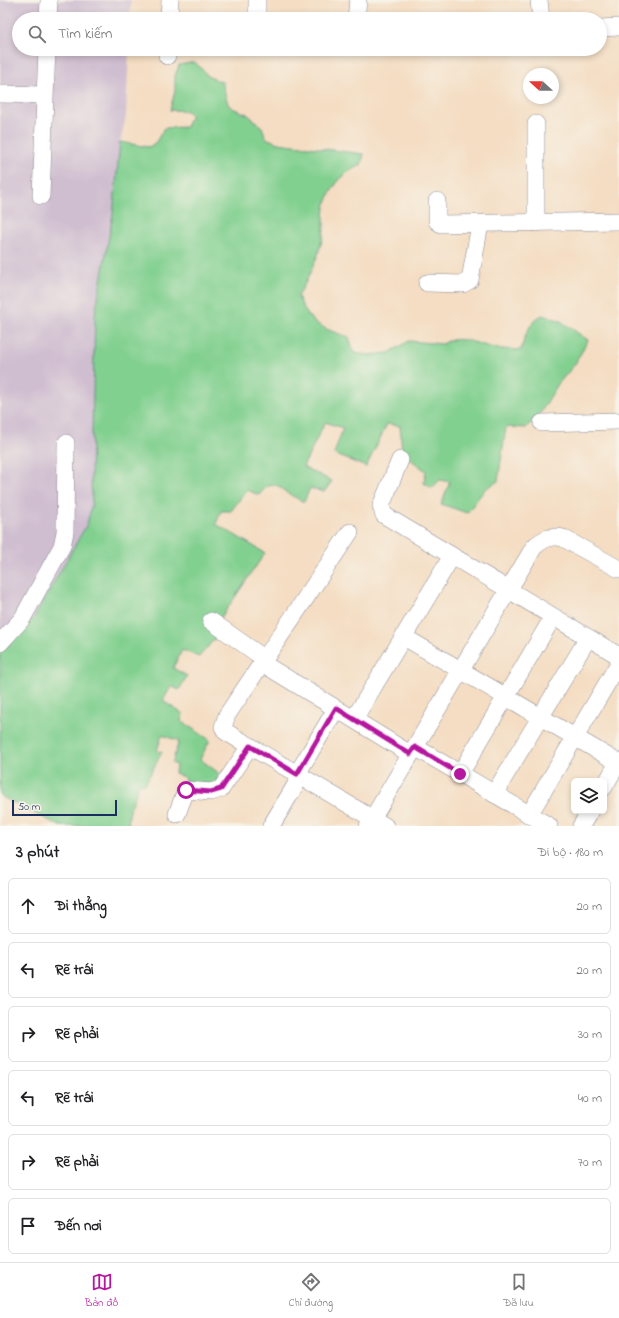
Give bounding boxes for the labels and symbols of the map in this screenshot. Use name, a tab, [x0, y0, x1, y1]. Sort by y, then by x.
north arrow	[523, 68, 559, 104]
route end	[451, 765, 469, 783]
route start	[177, 781, 195, 799]
scale bar	[12, 798, 117, 817]

